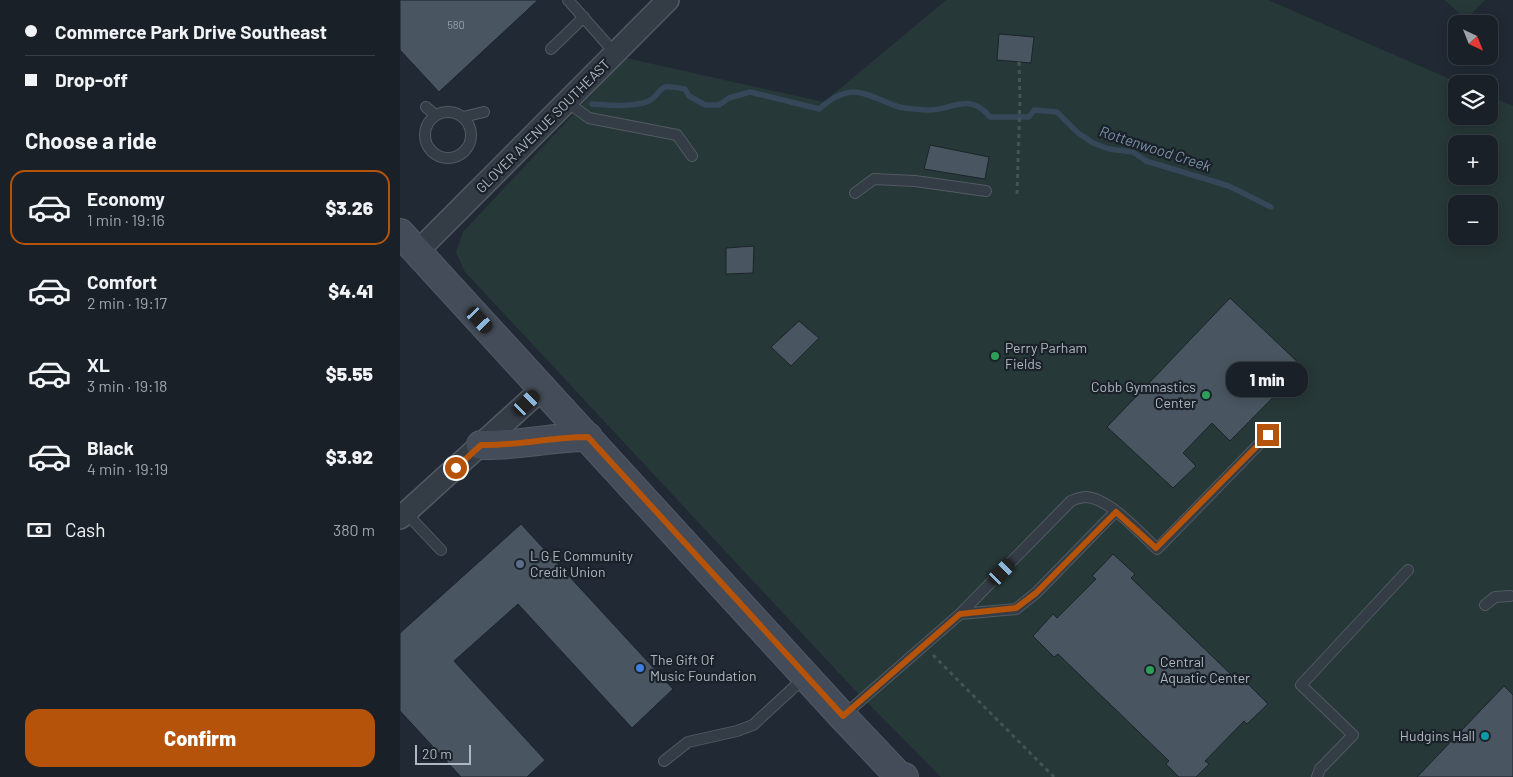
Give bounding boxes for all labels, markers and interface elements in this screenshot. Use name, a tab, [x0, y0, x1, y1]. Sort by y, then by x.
north arrow	[1448, 15, 1498, 65]
map controls	[1448, 15, 1498, 245]
house number: 580	[447, 18, 465, 31]
text: Commerce Park Drive Southeast	[55, 20, 327, 43]
street label: GLOVER AVENUE SOUTHEAST	[472, 55, 613, 196]
text: Drop-off	[55, 68, 128, 91]
button: layers	[1448, 75, 1498, 125]
water label: Rottenwood Creek	[1097, 122, 1214, 175]
text: Choose a ride	[25, 127, 157, 153]
button: +	[1448, 135, 1498, 185]
icon: car	[27, 185, 72, 230]
text: Economy	[87, 187, 165, 210]
button: −	[1448, 195, 1498, 245]
text: $3.26	[325, 196, 373, 219]
text: 1 min · 19:16	[87, 210, 165, 229]
icon: car	[27, 268, 72, 313]
text: Comfort	[87, 270, 157, 293]
text: $4.41	[328, 279, 373, 302]
text: 2 min · 19:17	[87, 293, 167, 312]
car	[464, 304, 495, 336]
place label: Perry Parham Fields	[1005, 339, 1087, 372]
marker: Perry Parham Fields	[989, 350, 1001, 362]
icon: car	[27, 351, 72, 396]
text: XL	[87, 353, 110, 376]
text: $5.55	[326, 362, 373, 385]
callout: 1 min	[1227, 362, 1309, 398]
text: 1 min	[1249, 370, 1285, 389]
text: 3 min · 19:18	[87, 376, 167, 395]
place label: Cobb Gymnastics Center	[1091, 378, 1196, 411]
car	[510, 387, 543, 419]
marker: Cobb Gymnastics Center	[1200, 389, 1212, 401]
route end	[1257, 424, 1279, 446]
icon: car	[27, 434, 72, 479]
text: Black	[87, 436, 134, 459]
text: $3.92	[326, 445, 373, 468]
route start	[445, 457, 467, 479]
text: 4 min · 19:19	[87, 459, 168, 478]
icon: cash	[25, 516, 53, 544]
text: Cash	[65, 518, 106, 541]
text: 380 m	[333, 520, 375, 539]
place label: L G E Community Credit Union	[530, 547, 633, 580]
car	[986, 556, 1017, 588]
marker: L G E Community Credit Union	[514, 558, 526, 570]
place label: The Gift Of Music Foundation	[650, 651, 756, 684]
place label: Central Aquatic Center	[1160, 653, 1250, 686]
marker: The Gift Of Music Foundation	[634, 662, 646, 674]
marker: Central Aquatic Center	[1144, 664, 1156, 676]
button: Confirm	[25, 709, 375, 767]
place label: Hudgins Hall	[1400, 727, 1475, 744]
marker: Hudgins Hall	[1479, 730, 1491, 742]
scale bar	[415, 742, 471, 765]
text: 20 m	[422, 745, 452, 762]

